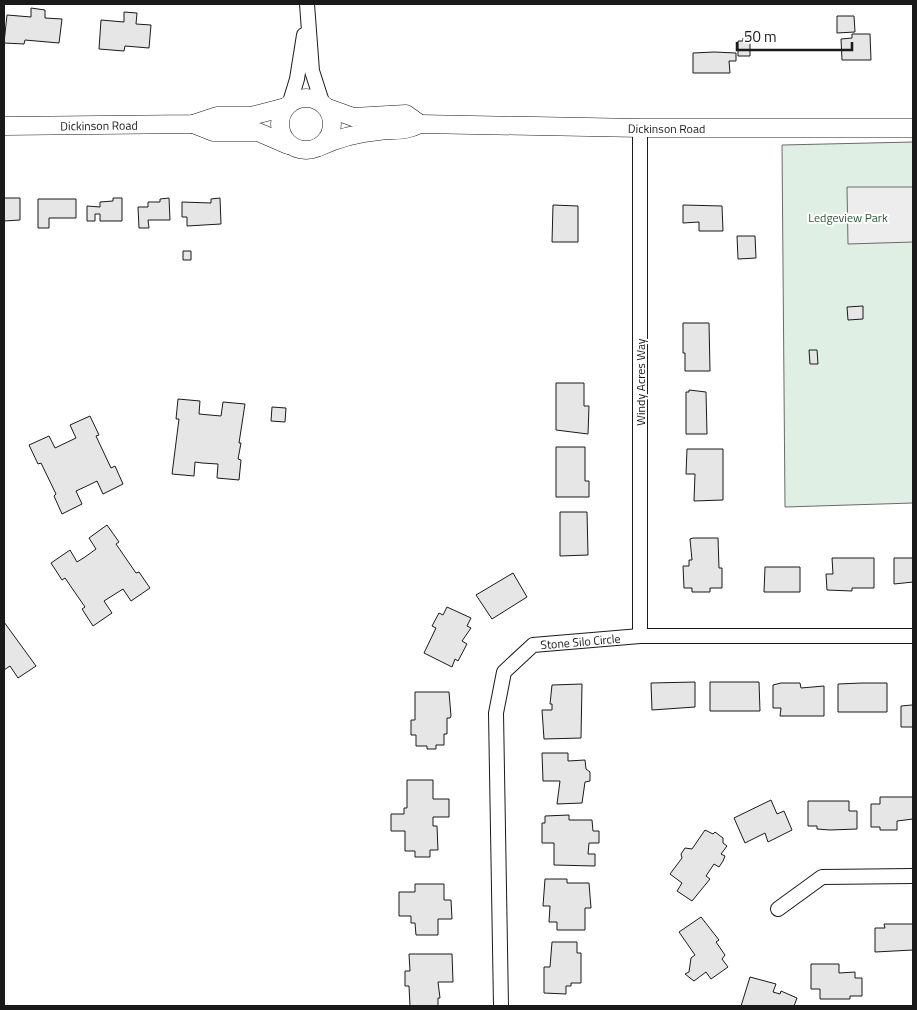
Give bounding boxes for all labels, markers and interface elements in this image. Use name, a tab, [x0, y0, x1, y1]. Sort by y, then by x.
scale bar	[737, 20, 852, 52]
text: 50 m	[744, 25, 777, 48]
street label: Dickinson Road	[60, 115, 138, 135]
street label: Dickinson Road	[628, 118, 705, 138]
park label: Ledgeview Park	[808, 208, 888, 227]
street label: Windy Acres Way	[631, 338, 650, 426]
street label: Stone Silo Circle	[540, 628, 621, 654]

